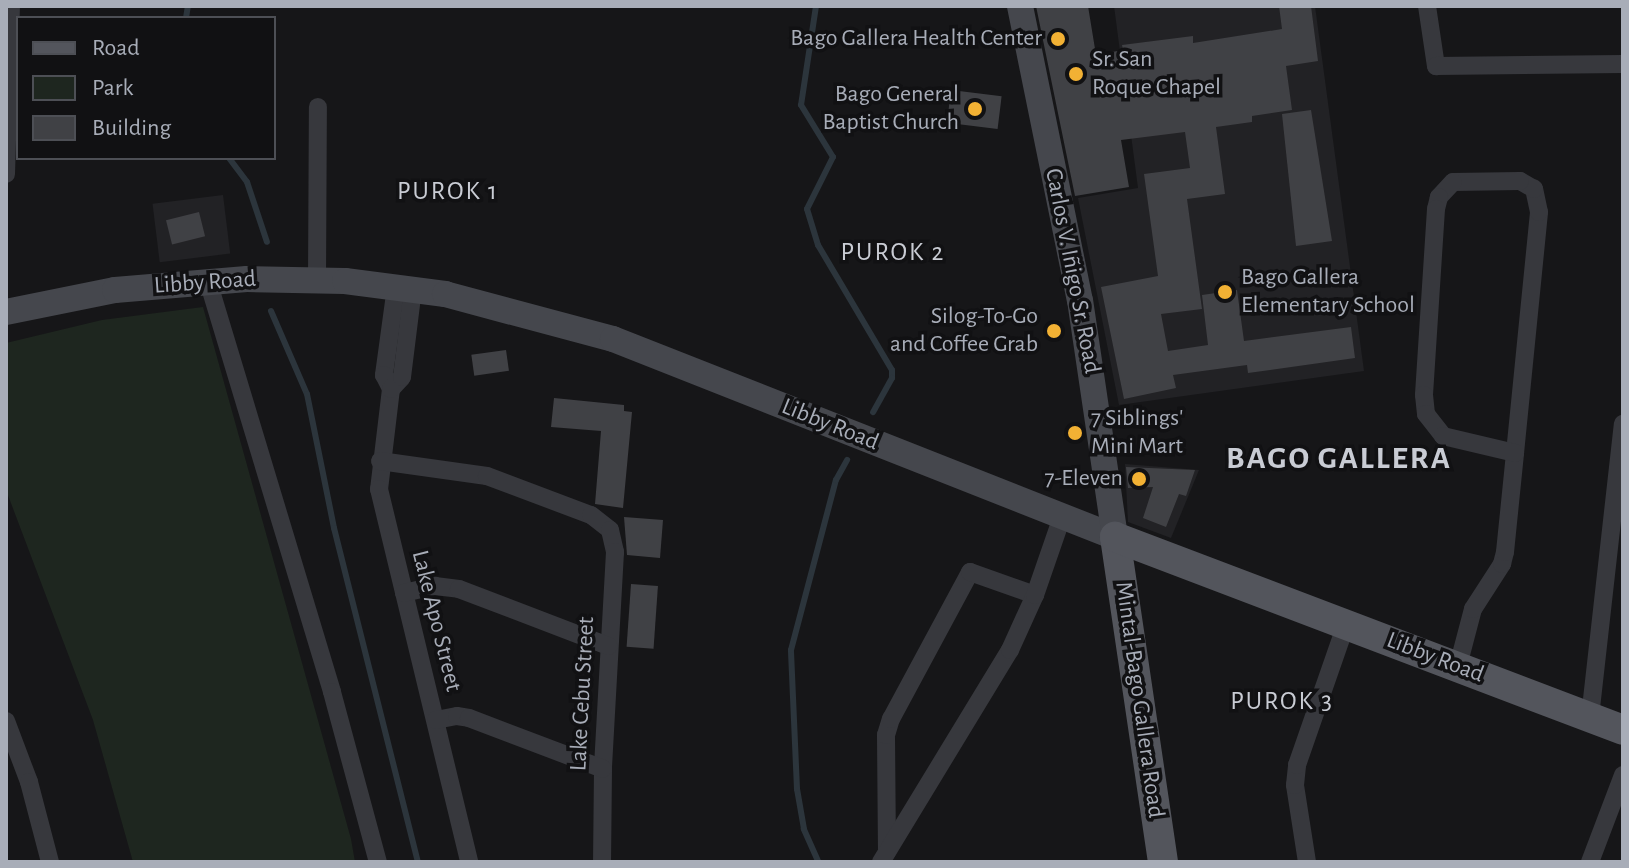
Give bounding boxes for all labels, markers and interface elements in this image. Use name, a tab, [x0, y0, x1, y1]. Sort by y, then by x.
legend	[16, 16, 276, 160]
place label: Bago Gallera Health Center	[790, 25, 1042, 53]
marker: Bago Gallera Health Center	[1049, 30, 1067, 48]
text: Road	[92, 36, 140, 60]
place label: Sr. San Roque Chapel	[1092, 46, 1221, 102]
marker: Sr. San Roque Chapel	[1067, 65, 1085, 83]
text: Park	[92, 76, 133, 100]
place label: Bago General Baptist Church	[822, 81, 959, 137]
marker: Bago General Baptist Church	[966, 100, 984, 118]
text: Building	[92, 116, 171, 140]
street label: Carlos V. Iñigo Sr. Road	[1038, 166, 1106, 376]
district label: PUROK 1	[397, 176, 499, 208]
district label: PUROK 2	[841, 237, 945, 269]
place label: Bago Gallera Elementary School	[1241, 264, 1415, 320]
street label: Libby Road	[153, 265, 257, 301]
marker: Bago Gallera Elementary School	[1216, 283, 1234, 301]
place label: Silog-To-Go and Coffee Grab	[890, 303, 1038, 359]
marker: Silog-To-Go and Coffee Grab	[1045, 322, 1063, 340]
street label: Libby Road	[777, 393, 883, 457]
place label: 7 Siblings' Mini Mart	[1091, 405, 1183, 461]
marker: 7 Siblings' Mini Mart	[1066, 424, 1084, 442]
district label: BAGO GALLERA	[1226, 439, 1452, 477]
place label: 7-Eleven	[1045, 465, 1123, 493]
marker: 7-Eleven	[1130, 470, 1148, 488]
street label: Lake Apo Street	[405, 547, 467, 695]
street label: Mintal-Bago Gallera Road	[1108, 580, 1170, 820]
street label: Lake Cebu Street	[565, 616, 601, 772]
street label: Libby Road	[1382, 626, 1488, 690]
district label: PUROK 3	[1230, 686, 1334, 718]

